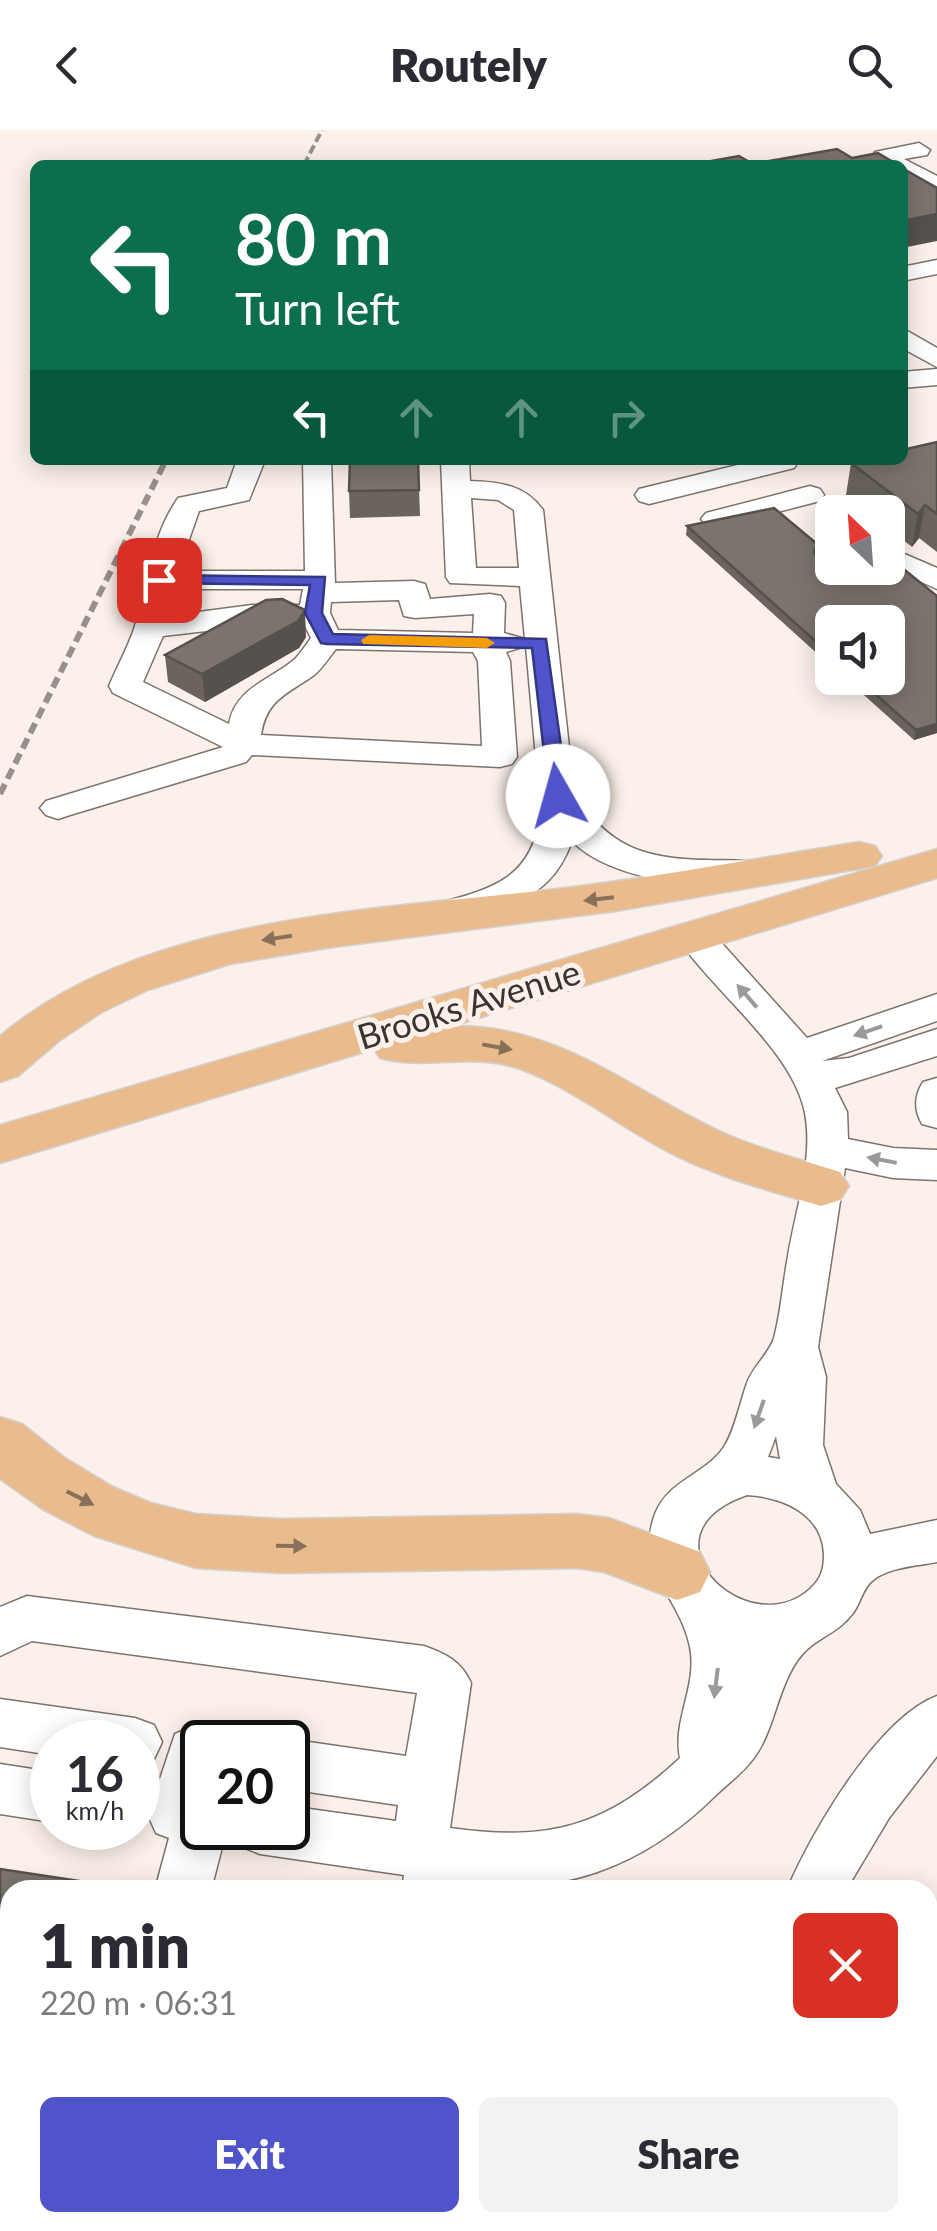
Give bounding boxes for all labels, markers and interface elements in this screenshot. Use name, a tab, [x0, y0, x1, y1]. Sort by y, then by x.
icon: back	[40, 38, 95, 93]
text: Routely	[390, 38, 547, 92]
icon: search	[842, 38, 897, 93]
text: 80 m	[235, 196, 392, 280]
icon: left	[70, 200, 200, 330]
text: Turn left	[235, 281, 400, 335]
icon: left	[284, 390, 339, 445]
icon: ahead	[389, 390, 444, 445]
icon: ahead	[494, 390, 549, 445]
icon: right	[599, 390, 654, 445]
north arrow	[815, 495, 905, 585]
map controls	[815, 495, 905, 695]
pin	[117, 538, 202, 623]
icon: arrive	[132, 553, 187, 608]
button: sound	[815, 605, 905, 695]
position arrow	[506, 744, 610, 848]
one-way arrow	[583, 891, 615, 907]
one-way arrow	[260, 931, 292, 947]
street label: Brooks Avenue	[352, 949, 585, 1057]
one-way arrow	[737, 984, 759, 1009]
one-way arrow	[852, 1024, 882, 1039]
one-way arrow	[482, 1040, 513, 1055]
one-way arrow	[866, 1151, 897, 1167]
one-way arrow	[751, 1399, 766, 1429]
one-way arrow	[65, 1489, 94, 1506]
one-way arrow	[275, 1538, 307, 1554]
one-way arrow	[708, 1668, 724, 1700]
speed limit sign: 20	[180, 1720, 310, 1850]
text: 16	[66, 1743, 124, 1803]
text: km/h	[66, 1795, 124, 1825]
text: 1 min	[40, 1909, 190, 1981]
button: close	[793, 1913, 898, 2018]
text: 220 m · 06:31	[40, 1983, 237, 2022]
button: Exit	[40, 2097, 459, 2212]
button: Share	[479, 2097, 898, 2212]

